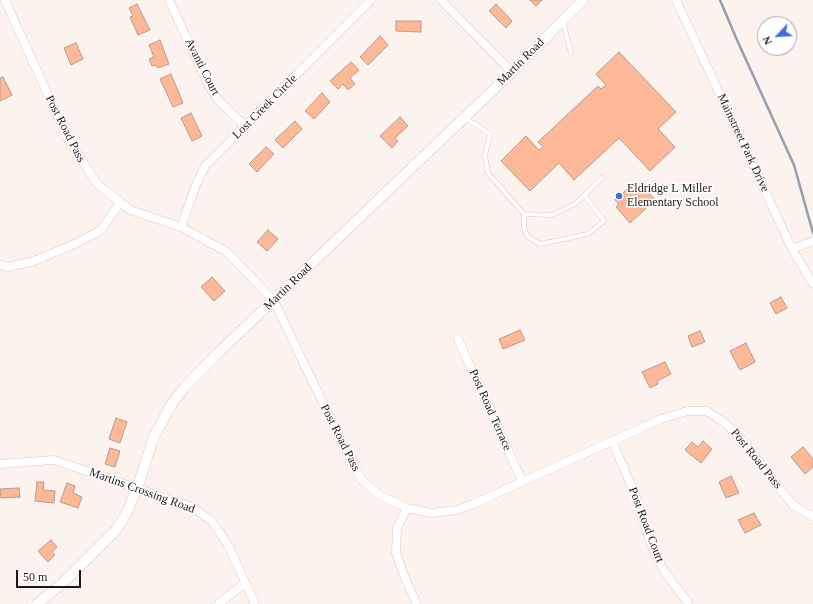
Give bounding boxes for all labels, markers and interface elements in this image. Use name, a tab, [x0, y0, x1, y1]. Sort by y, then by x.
north arrow	[757, 16, 797, 56]
street label: Martin Road	[494, 35, 548, 89]
text: N	[760, 35, 774, 47]
street label: Avanti Court	[181, 36, 223, 98]
street label: Lost Creek Circle	[230, 72, 300, 142]
street label: Mainstreet Park Drive	[714, 92, 772, 194]
street label: Post Road Pass	[42, 93, 88, 165]
place label: Eldridge L Miller Elementary School	[627, 182, 719, 210]
marker: Eldridge L Miller Elementary School	[614, 191, 624, 201]
street label: Martin Road	[261, 261, 315, 313]
street label: Post Road Terrace	[466, 367, 514, 453]
street label: Post Road Pass	[317, 402, 363, 474]
street label: Post Road Pass	[727, 426, 785, 492]
street label: Martins Crossing Road	[87, 465, 197, 517]
street label: Post Road Court	[625, 485, 667, 565]
scale bar	[18, 562, 83, 588]
text: 50 m	[23, 570, 47, 584]

